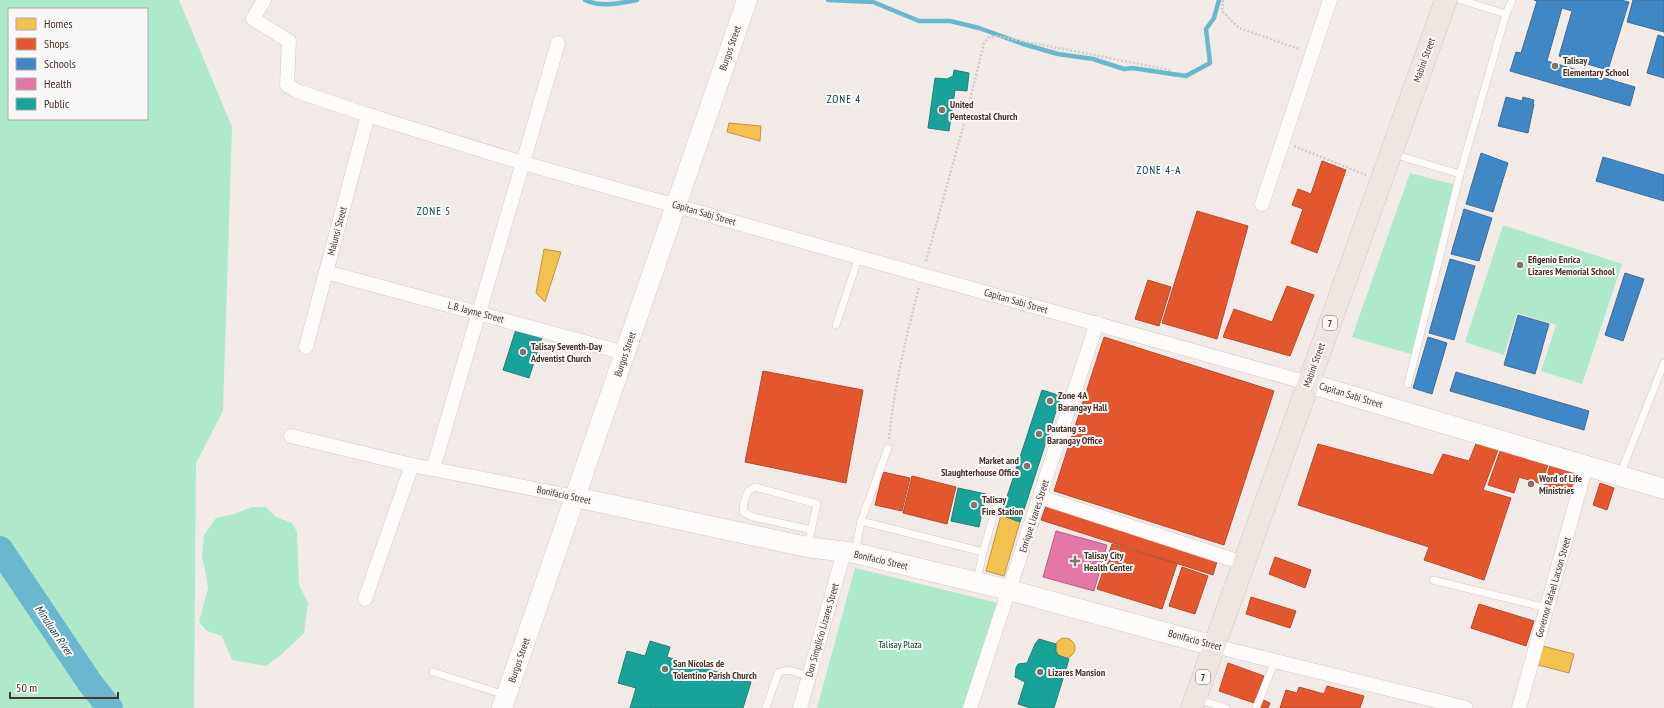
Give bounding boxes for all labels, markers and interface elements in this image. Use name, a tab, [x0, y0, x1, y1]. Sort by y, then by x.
legend	[8, 8, 148, 120]
text: Homes	[44, 16, 72, 31]
street label: Burgos Street	[716, 24, 744, 72]
text: Shops	[44, 36, 69, 51]
street label: Mabini Street	[1410, 36, 1438, 84]
place label: Talisay Elementary School	[1563, 54, 1629, 79]
text: Schools	[44, 56, 76, 71]
marker: Talisay Elementary School	[1550, 61, 1560, 71]
text: Health	[44, 76, 72, 91]
district label: ZONE 4	[827, 92, 861, 106]
text: Public	[44, 96, 70, 111]
place label: United Pentecostal Church	[950, 98, 1018, 123]
marker: United Pentecostal Church	[937, 105, 947, 115]
district label: ZONE 4-A	[1137, 163, 1181, 177]
street label: Capitan Sabi Street	[671, 198, 738, 228]
district label: ZONE 5	[417, 204, 451, 218]
street label: Malunsi Street	[324, 205, 350, 257]
place label: Efigenio Enrica Lizares Memorial School	[1528, 253, 1615, 278]
marker: Efigenio Enrica Lizares Memorial School	[1515, 260, 1525, 270]
street label: Capitan Sabi Street	[983, 286, 1050, 316]
street label: L.B. Jayme Street	[447, 298, 506, 326]
road number: 7	[1323, 316, 1337, 330]
street label: Burgos Street	[611, 330, 639, 378]
place label: Talisay Seventh-Day Adventist Church	[530, 340, 603, 365]
street label: Mabini Street	[1300, 341, 1328, 389]
marker: Talisay Seventh-Day Adventist Church	[518, 347, 528, 357]
street label: Capitan Sabi Street	[1318, 379, 1385, 411]
place label: Zone 4A Barangay Hall	[1058, 389, 1108, 414]
marker: Zone 4A Barangay Hall	[1045, 396, 1055, 406]
place label: Pautang sa Barangay Office	[1047, 422, 1102, 447]
marker: Pautang sa Barangay Office	[1034, 429, 1044, 439]
place label: Market and Slaughterhouse Office	[941, 454, 1020, 479]
marker: Market and Slaughterhouse Office	[1022, 461, 1032, 471]
place label: Word of Life Ministries	[1538, 472, 1582, 497]
street label: Enrique Lizares Street	[1016, 478, 1052, 554]
marker: Word of Life Ministries	[1526, 479, 1536, 489]
street label: Bonifacio Street	[536, 483, 593, 507]
place label: Talisay Fire Station	[982, 493, 1024, 518]
marker: Talisay Fire Station	[969, 500, 979, 510]
street label: Governor Rafael Lacson Street	[1532, 535, 1574, 639]
street label: Bonifacio Street	[853, 547, 910, 573]
place label: Talisay City Health Center	[1084, 549, 1133, 574]
marker: Talisay City Health Center	[1069, 555, 1081, 567]
street label: Don Simplicio Lizares Street	[802, 581, 842, 678]
water label: Minuluan River	[32, 602, 77, 659]
street label: Bonifacio Street	[1167, 627, 1224, 653]
street label: Burgos Street	[505, 636, 533, 684]
park label: Talisay Plaza	[878, 638, 922, 651]
place label: San Nicolas de Tolentino Parish Church	[673, 657, 757, 682]
marker: San Nicolas de Tolentino Parish Church	[660, 664, 670, 674]
place label: Lizares Mansion	[1048, 666, 1106, 679]
marker: Lizares Mansion	[1035, 667, 1045, 677]
road number: 7	[1196, 670, 1210, 684]
scale bar	[10, 674, 118, 700]
text: 50 m	[16, 680, 37, 695]

